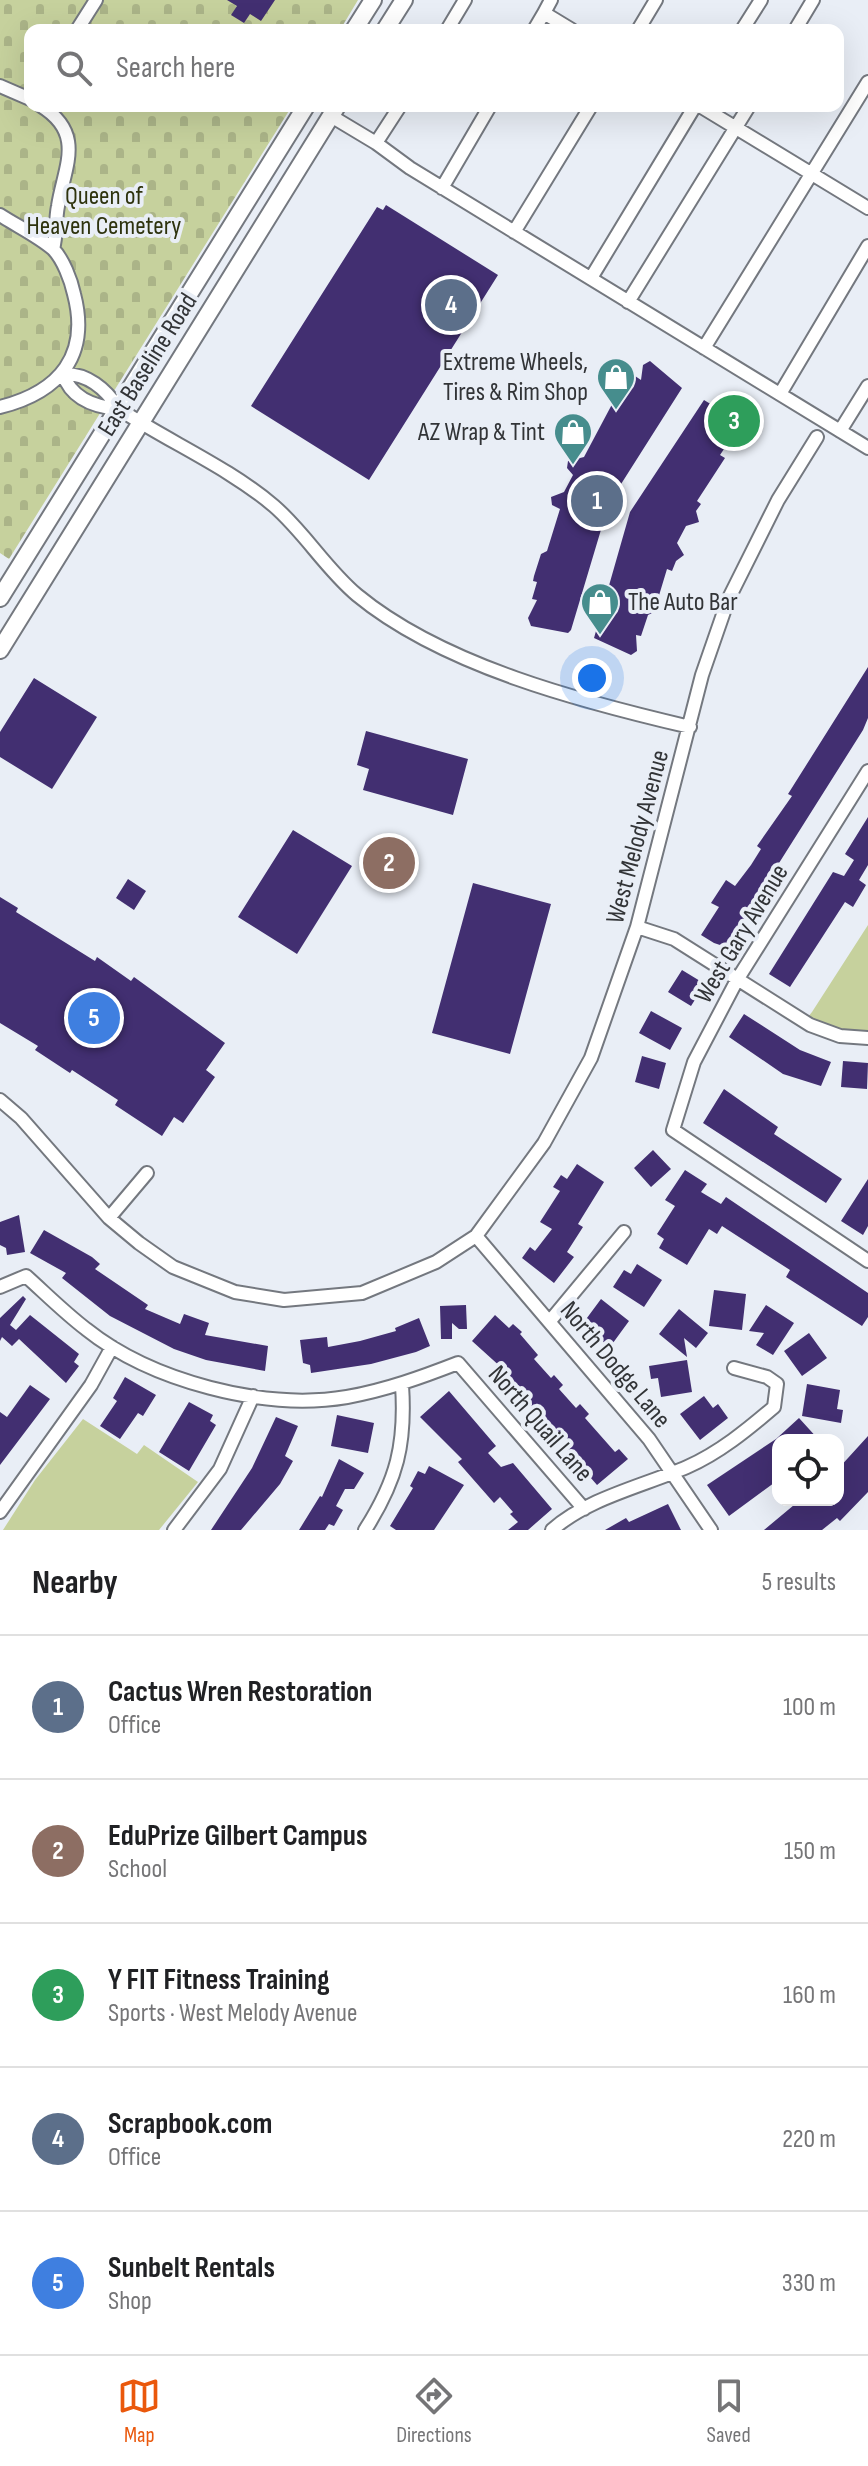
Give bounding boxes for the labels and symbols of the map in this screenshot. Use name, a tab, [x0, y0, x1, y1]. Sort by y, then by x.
park label: Queen of Heaven Cemetery	[27, 181, 181, 242]
pin: 4	[425, 275, 477, 335]
street label: East Baseline Road	[92, 288, 204, 442]
place label: Extreme Wheels, Tires & Rim Shop	[443, 347, 588, 408]
shop icon: Extreme Wheels, Tires & Rim Shop	[595, 356, 637, 411]
pin: 3	[708, 391, 760, 451]
shop icon: AZ Wrap & Tint	[552, 411, 594, 466]
place label: AZ Wrap & Tint	[417, 417, 545, 448]
pin: 1	[571, 471, 623, 531]
shop icon: The Auto Bar	[579, 581, 621, 636]
place label: The Auto Bar	[628, 587, 738, 618]
your location	[572, 658, 612, 698]
street label: West Melody Avenue	[600, 747, 676, 927]
pin: 2	[363, 833, 415, 893]
street label: West Gary Avenue	[688, 859, 796, 1009]
pin: 5	[68, 988, 120, 1048]
street label: North Dodge Lane	[553, 1295, 677, 1435]
street label: North Quail Lane	[481, 1360, 599, 1488]

